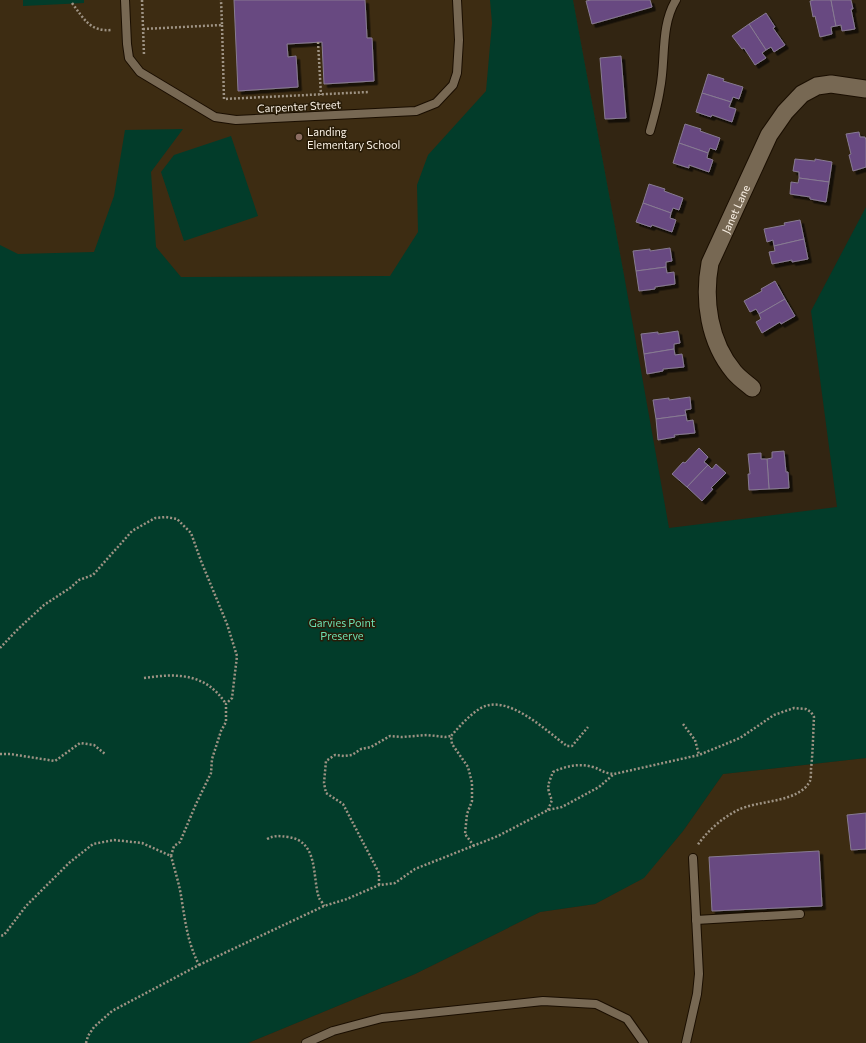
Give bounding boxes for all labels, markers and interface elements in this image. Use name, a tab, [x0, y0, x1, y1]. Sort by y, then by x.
street label: Carpenter Street	[257, 97, 342, 115]
place label: Landing Elementary School	[307, 125, 400, 151]
marker: Landing Elementary School	[294, 132, 304, 142]
street label: Janet Lane	[718, 182, 752, 235]
park label: Garvies Point Preserve	[309, 616, 376, 642]

